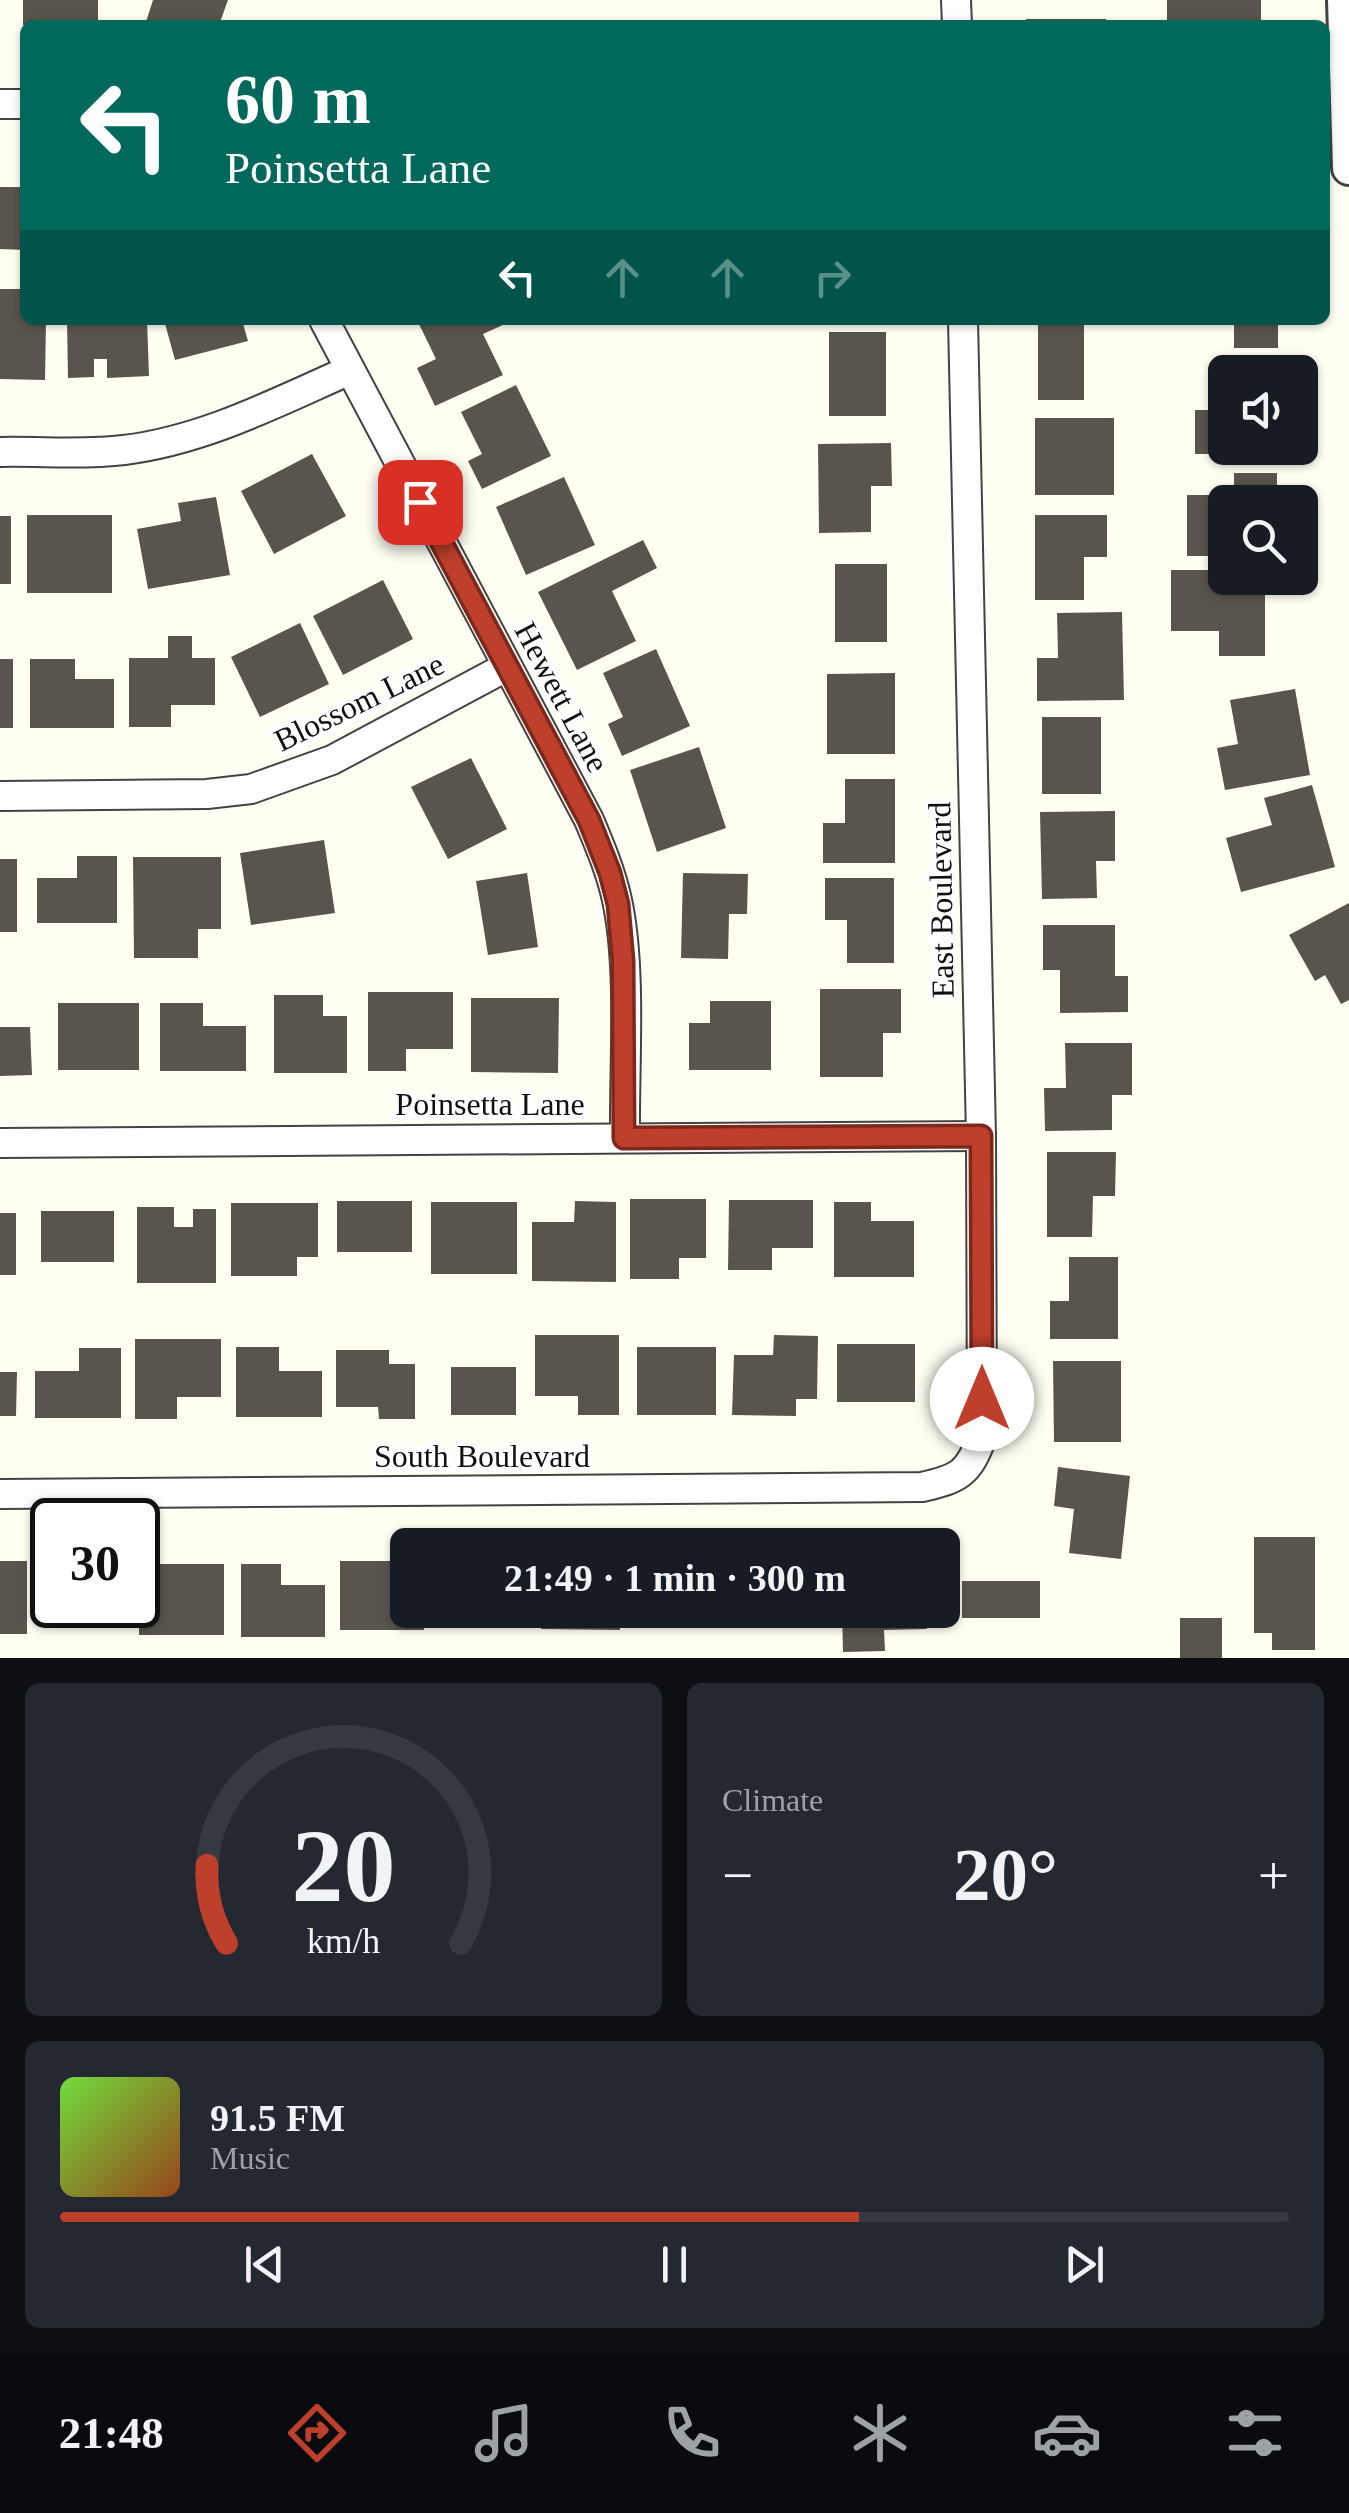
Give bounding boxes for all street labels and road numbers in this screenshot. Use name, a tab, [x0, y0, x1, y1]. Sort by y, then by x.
street label: Hewett Lane	[508, 616, 616, 778]
street label: Blossom Lane	[268, 645, 450, 759]
street label: East Boulevard	[921, 802, 961, 998]
street label: Poinsetta Lane	[395, 1086, 585, 1122]
street label: South Boulevard	[374, 1438, 590, 1474]

